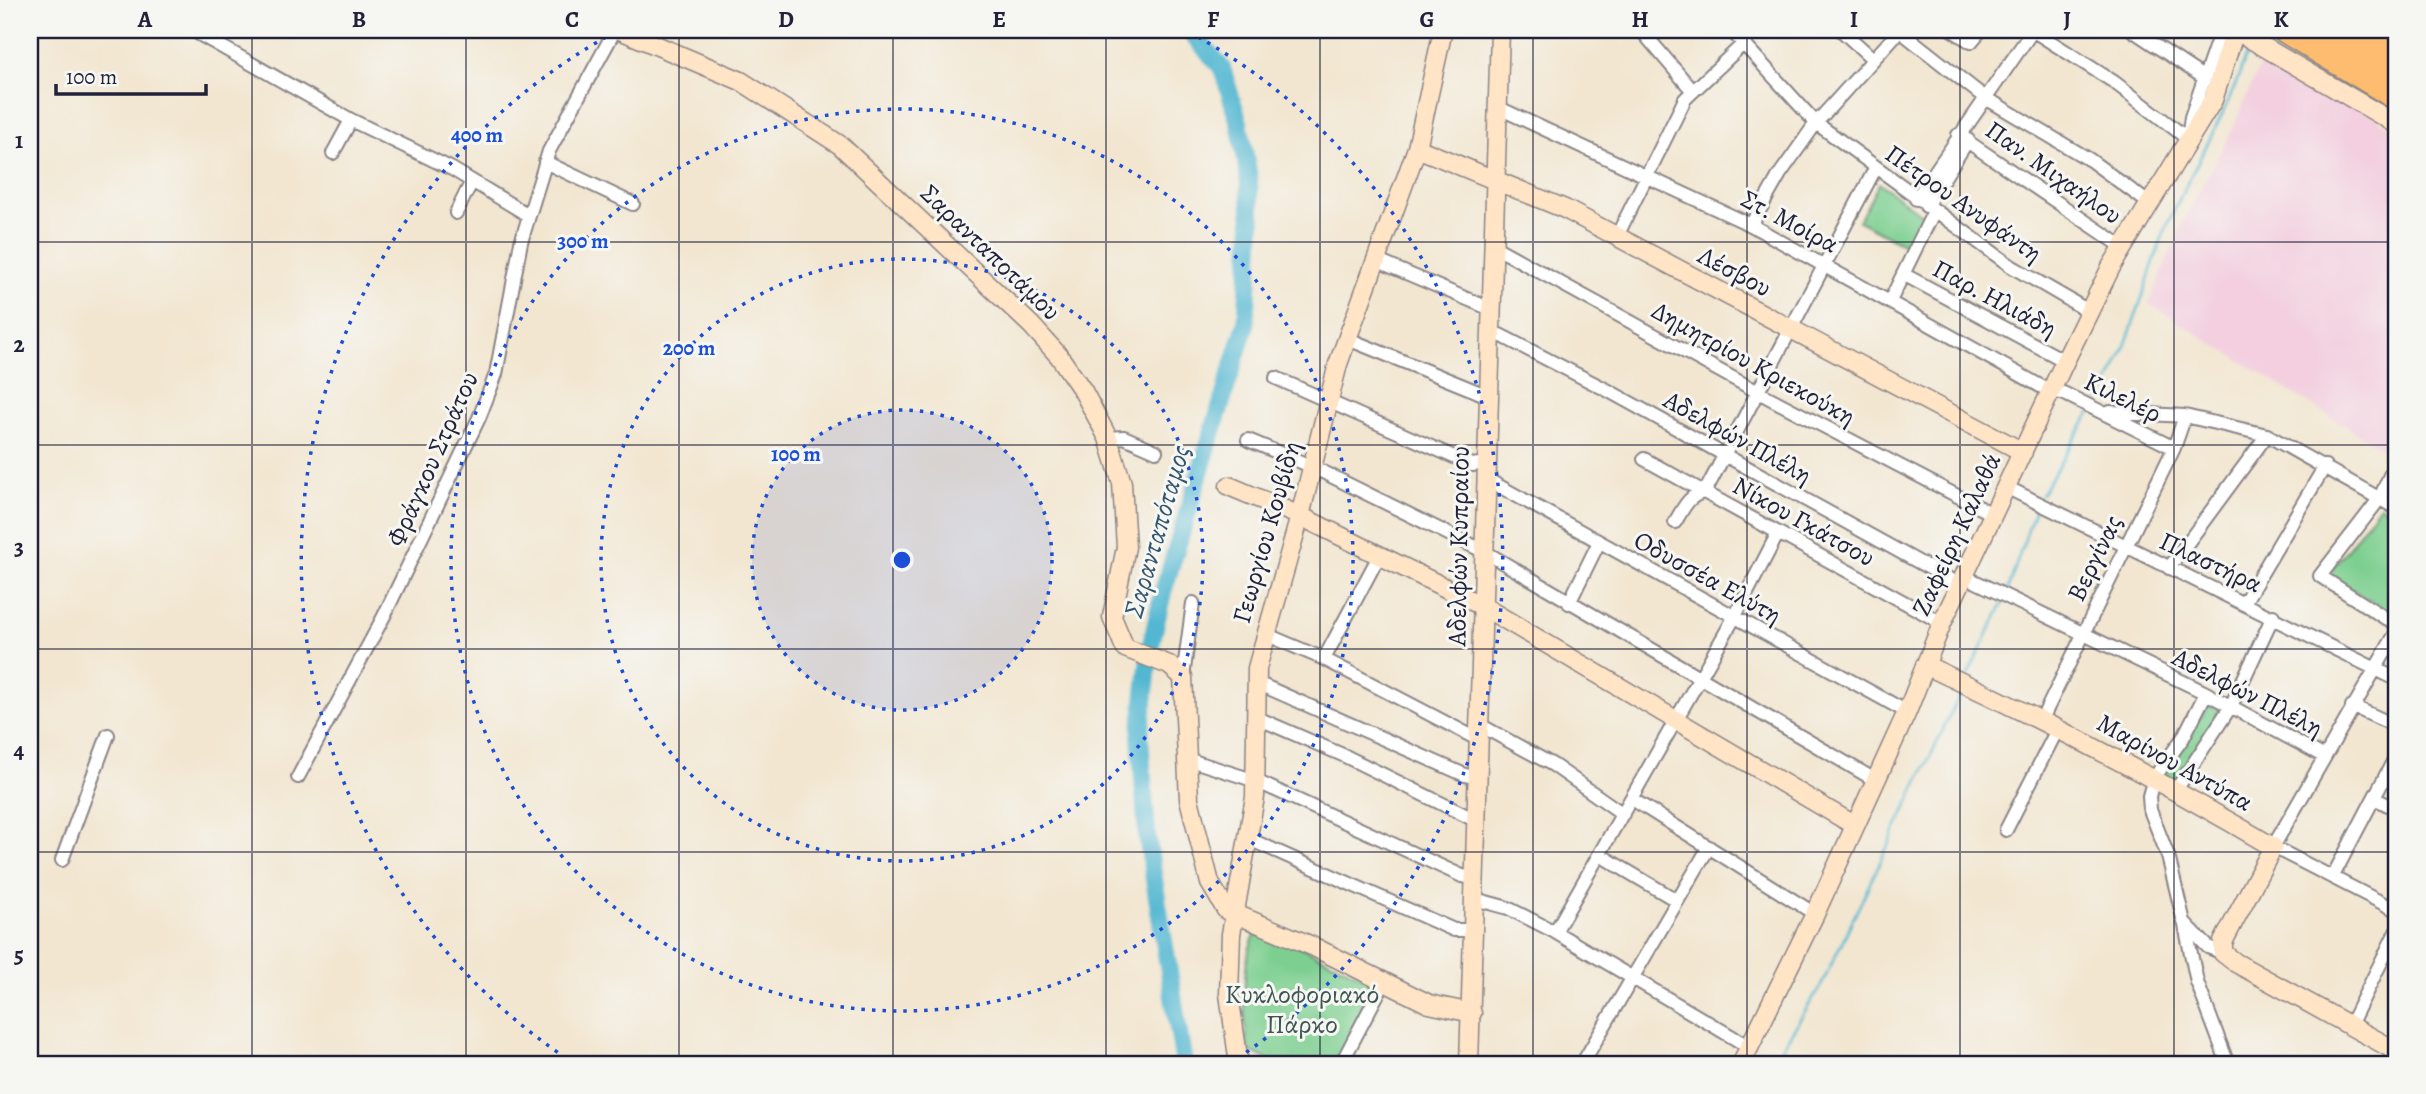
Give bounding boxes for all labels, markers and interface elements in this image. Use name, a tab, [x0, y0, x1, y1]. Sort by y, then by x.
text: A	[137, 4, 153, 35]
text: B	[352, 4, 366, 35]
text: C	[565, 4, 579, 35]
text: D	[778, 4, 794, 35]
text: E	[992, 4, 1006, 35]
text: F	[1207, 4, 1220, 35]
text: G	[1419, 4, 1435, 35]
text: H	[1631, 4, 1649, 35]
text: I	[1850, 4, 1858, 35]
text: J	[2063, 4, 2071, 35]
text: K	[2273, 4, 2289, 35]
scale bar	[56, 52, 206, 96]
text: 100 m	[66, 63, 117, 91]
street label: Παν. Μιχαήλου	[1978, 112, 2129, 232]
text: 400 m	[451, 121, 504, 149]
text: 1	[15, 125, 23, 156]
street label: Πέτρου Ανυφάντη	[1878, 136, 2049, 271]
street label: Σαρανταποτάμου	[913, 176, 1068, 328]
street label: Στ. Μοίρα	[1735, 181, 1845, 262]
text: 300 m	[557, 227, 609, 255]
street label: Λέσβου	[1691, 237, 1777, 305]
street label: Παρ. Ηλιάδη	[1927, 251, 2063, 346]
street label: Δημητρίου Κριεκούκη	[1646, 293, 1862, 434]
text: 2	[13, 329, 25, 360]
text: 200 m	[663, 334, 716, 362]
street label: Κιλελέρ	[2078, 364, 2167, 431]
street label: Φράγκου Στράτου	[378, 366, 487, 552]
street label: Αδελφών Πλέλη	[1656, 382, 1818, 493]
street label: Γεωργίου Κουβίδη	[1224, 437, 1309, 627]
text: 100 m	[771, 440, 821, 468]
water label: Σαρανταπόταμος	[1114, 441, 1200, 623]
street label: Αδελφών Κυπραίου	[1439, 446, 1478, 647]
street label: Ζαφείρη Καλαθά	[1903, 447, 2009, 621]
street label: Νίκου Γκάτσου	[1726, 468, 1881, 575]
street label: Βεργίνας	[2059, 509, 2130, 607]
street label: Οδυσσέα Ελύτη	[1628, 522, 1788, 632]
street label: Πλαστήρα	[2154, 523, 2268, 601]
text: 3	[14, 532, 24, 563]
centre of rings	[890, 548, 914, 572]
street label: Αδελφών Πλέλη	[2166, 639, 2329, 745]
street label: Μαρίνου Αντύπα	[2091, 705, 2259, 820]
text: 4	[14, 735, 25, 766]
text: 5	[14, 939, 24, 970]
park label: Κυκλοφοριακό Πάρκο	[1225, 977, 1379, 1042]

